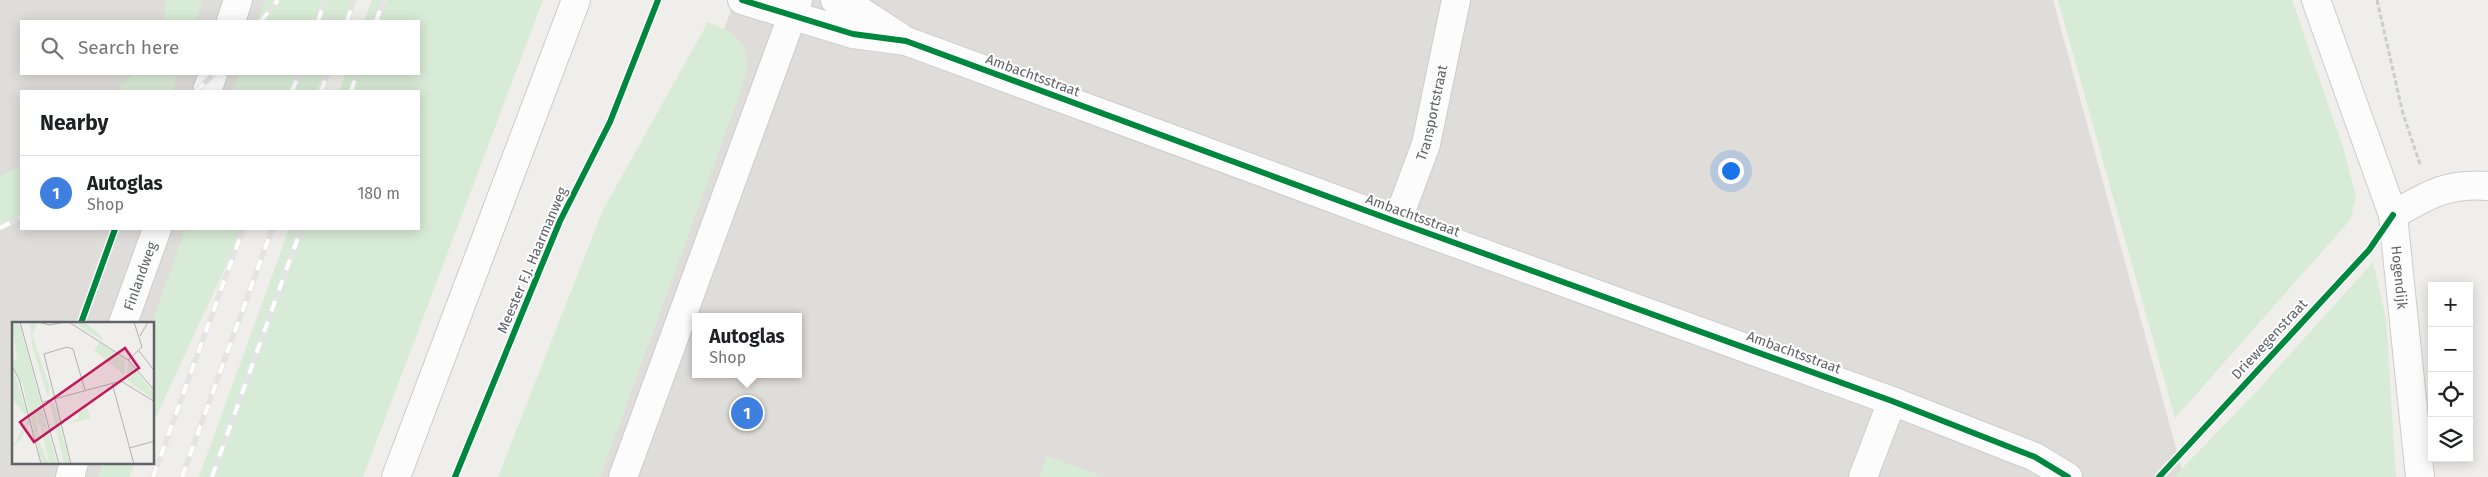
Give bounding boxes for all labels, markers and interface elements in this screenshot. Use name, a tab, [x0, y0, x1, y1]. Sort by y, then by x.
search box	[20, 20, 420, 75]
icon: search	[38, 34, 66, 62]
text: Search here	[78, 36, 179, 59]
street label: Ambachtsstraat	[983, 51, 1083, 101]
street label: Transportstraat	[1413, 62, 1451, 163]
text: Nearby	[40, 110, 108, 136]
your location	[1718, 158, 1744, 184]
text: Autoglas	[87, 172, 163, 195]
text: 1	[52, 184, 60, 203]
text: 180 m	[357, 184, 400, 203]
street label: Meester F.J. Haarmanweg	[494, 184, 571, 336]
street label: Ambachtsstraat	[1363, 191, 1463, 241]
text: Shop	[87, 195, 124, 214]
street label: Finlandweg	[120, 239, 161, 313]
street label: Hogendijk	[2387, 245, 2411, 311]
map controls	[2428, 282, 2473, 462]
button: +	[2428, 282, 2473, 327]
street label: Driewegenstraat	[2228, 295, 2311, 383]
popup	[692, 313, 802, 378]
inset map	[12, 322, 155, 464]
text: Autoglas	[709, 325, 785, 348]
button: −	[2428, 327, 2473, 372]
street label: Ambachtsstraat	[1744, 328, 1844, 378]
text: Shop	[709, 348, 746, 367]
button: locate	[2428, 372, 2473, 417]
pin: 1	[731, 394, 763, 432]
button: layers	[2428, 417, 2473, 462]

